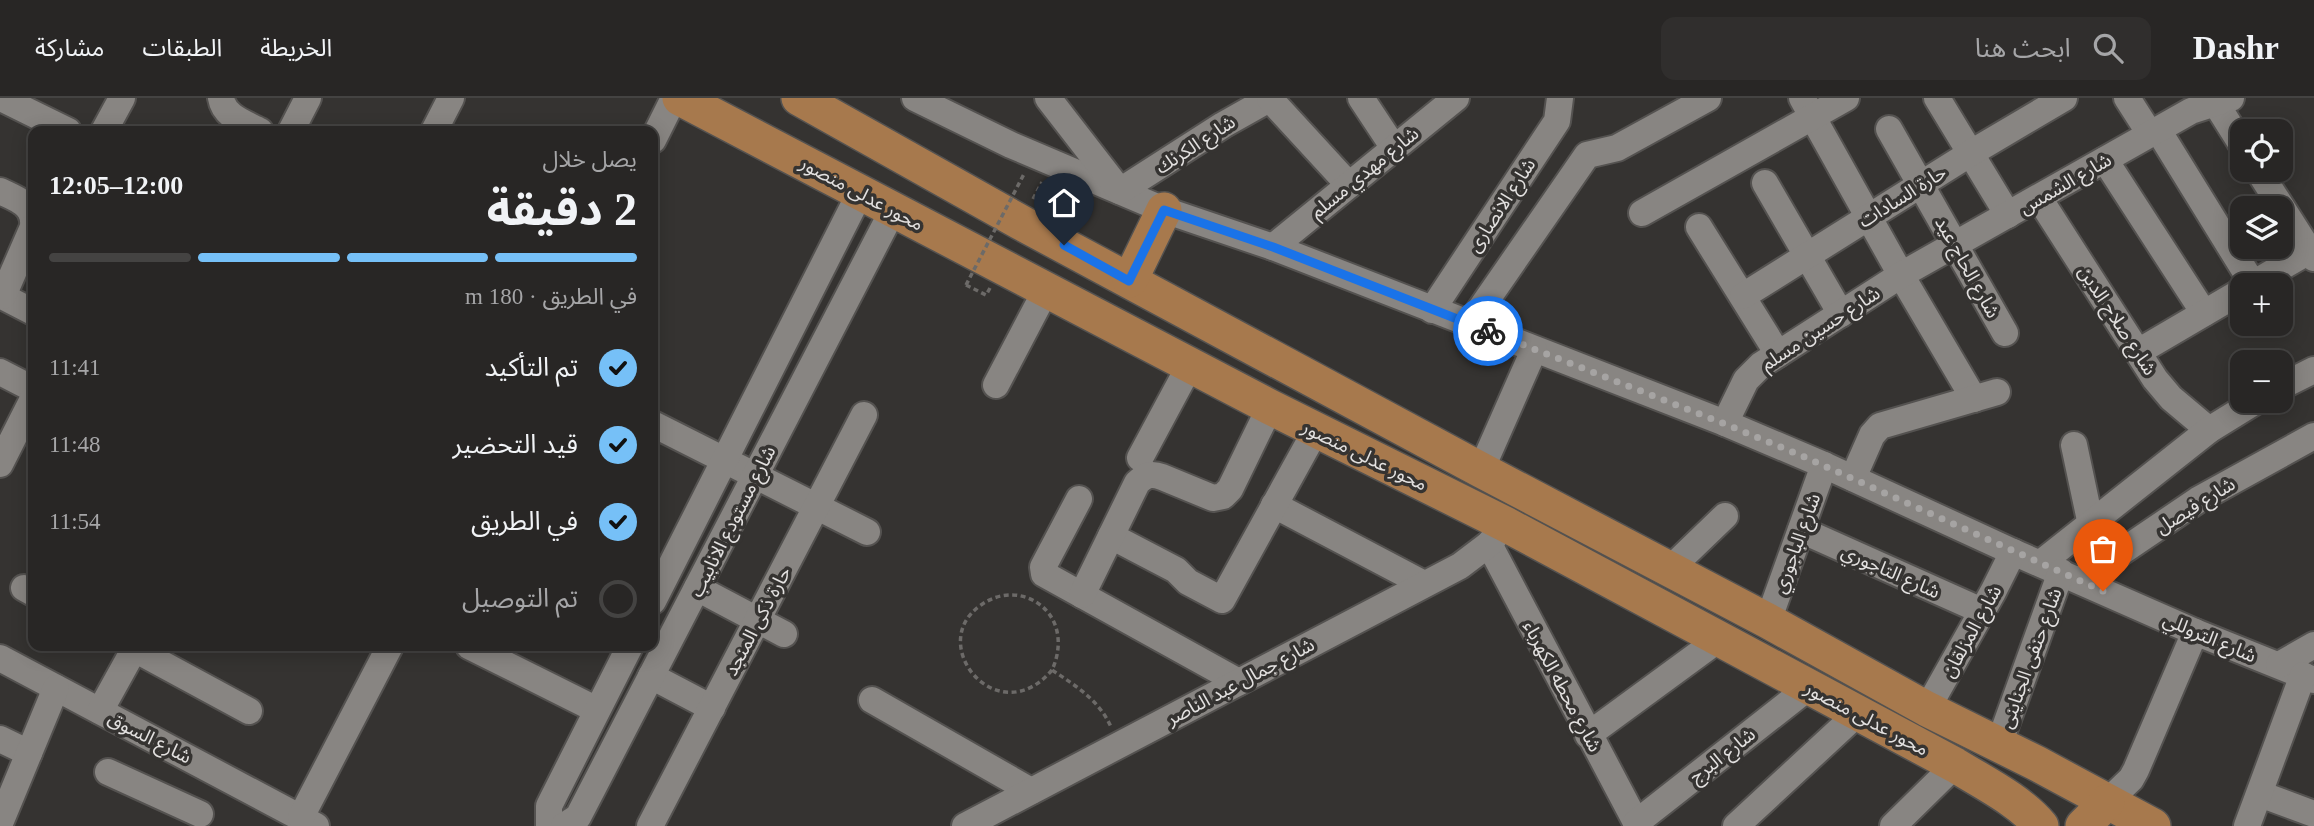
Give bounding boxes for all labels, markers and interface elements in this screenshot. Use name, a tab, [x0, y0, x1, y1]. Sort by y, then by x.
search box	[1661, 17, 2151, 80]
icon: search	[2089, 29, 2127, 67]
text: Dashr	[2193, 30, 2279, 66]
text: ابحث هنا	[1975, 34, 2071, 63]
text: مشاركة	[35, 35, 104, 61]
text: الطبقات	[142, 35, 222, 61]
text: الخريطة	[260, 35, 332, 61]
street label: شارع الكرنك	[1152, 111, 1241, 180]
map controls	[2230, 119, 2293, 413]
button: locate	[2230, 119, 2293, 182]
street label: شارع مهدي مسلم	[1306, 122, 1425, 226]
text: يصل خلال	[542, 147, 637, 172]
street label: شارع الشمس	[2016, 149, 2116, 221]
street label: محور عدلى منصور	[795, 152, 927, 236]
street label: شارع الانصارى	[1463, 154, 1542, 258]
street label: حارة السادات	[1855, 161, 1950, 232]
text: 12:00–12:05	[49, 171, 183, 200]
pin	[1034, 173, 1094, 245]
text: 2 دقيقة	[487, 184, 637, 235]
icon: home	[1045, 184, 1083, 222]
button: layers	[2230, 196, 2293, 259]
street label: شارع الحاج عيد	[1928, 213, 2004, 323]
street label: شارع صلاح الدين	[2072, 262, 2161, 381]
button: +	[2230, 273, 2293, 336]
street label: شارع حسين مسلم	[1757, 282, 1886, 378]
text: في الطريق · 180 m	[465, 284, 637, 309]
courier	[1453, 296, 1523, 366]
icon: bike	[1469, 312, 1507, 350]
icon: check	[599, 349, 637, 387]
button: −	[2230, 350, 2293, 413]
text: تم التأكيد	[485, 353, 578, 382]
text: 11:41	[49, 355, 101, 380]
street label: محور عدلى منصور	[1297, 416, 1431, 496]
icon: check	[599, 426, 637, 464]
text: قيد التحضير	[452, 430, 578, 459]
text: 11:48	[49, 432, 101, 457]
street label: شارع مستودع الانابيب	[685, 442, 782, 602]
street label: شارع فيصل	[2152, 473, 2240, 541]
street label: شارع الباجوري	[1769, 490, 1828, 598]
icon: check	[599, 503, 637, 541]
text: في الطريق	[471, 507, 578, 536]
text: 11:54	[49, 509, 101, 534]
pin	[2073, 519, 2133, 591]
icon: bag	[2084, 530, 2122, 568]
street label: شارع التاجوري	[1837, 540, 1943, 607]
street label: حارة ذكى المنجد	[720, 563, 796, 680]
street label: شارع المزلقان	[1937, 581, 2008, 682]
text: تم التوصيل	[462, 584, 578, 613]
street label: شارع حنفى الجناينى	[1995, 585, 2068, 732]
street label: شارع التروللي	[2158, 608, 2259, 671]
street label: شارع محطه الكهرباء	[1516, 617, 1606, 757]
street label: شارع جمال عبد الناصر	[1162, 634, 1319, 732]
street label: محور عدلى منصور	[1800, 677, 1932, 761]
street label: شارع السوق	[103, 707, 195, 770]
street label: شارع البرج	[1685, 723, 1761, 790]

